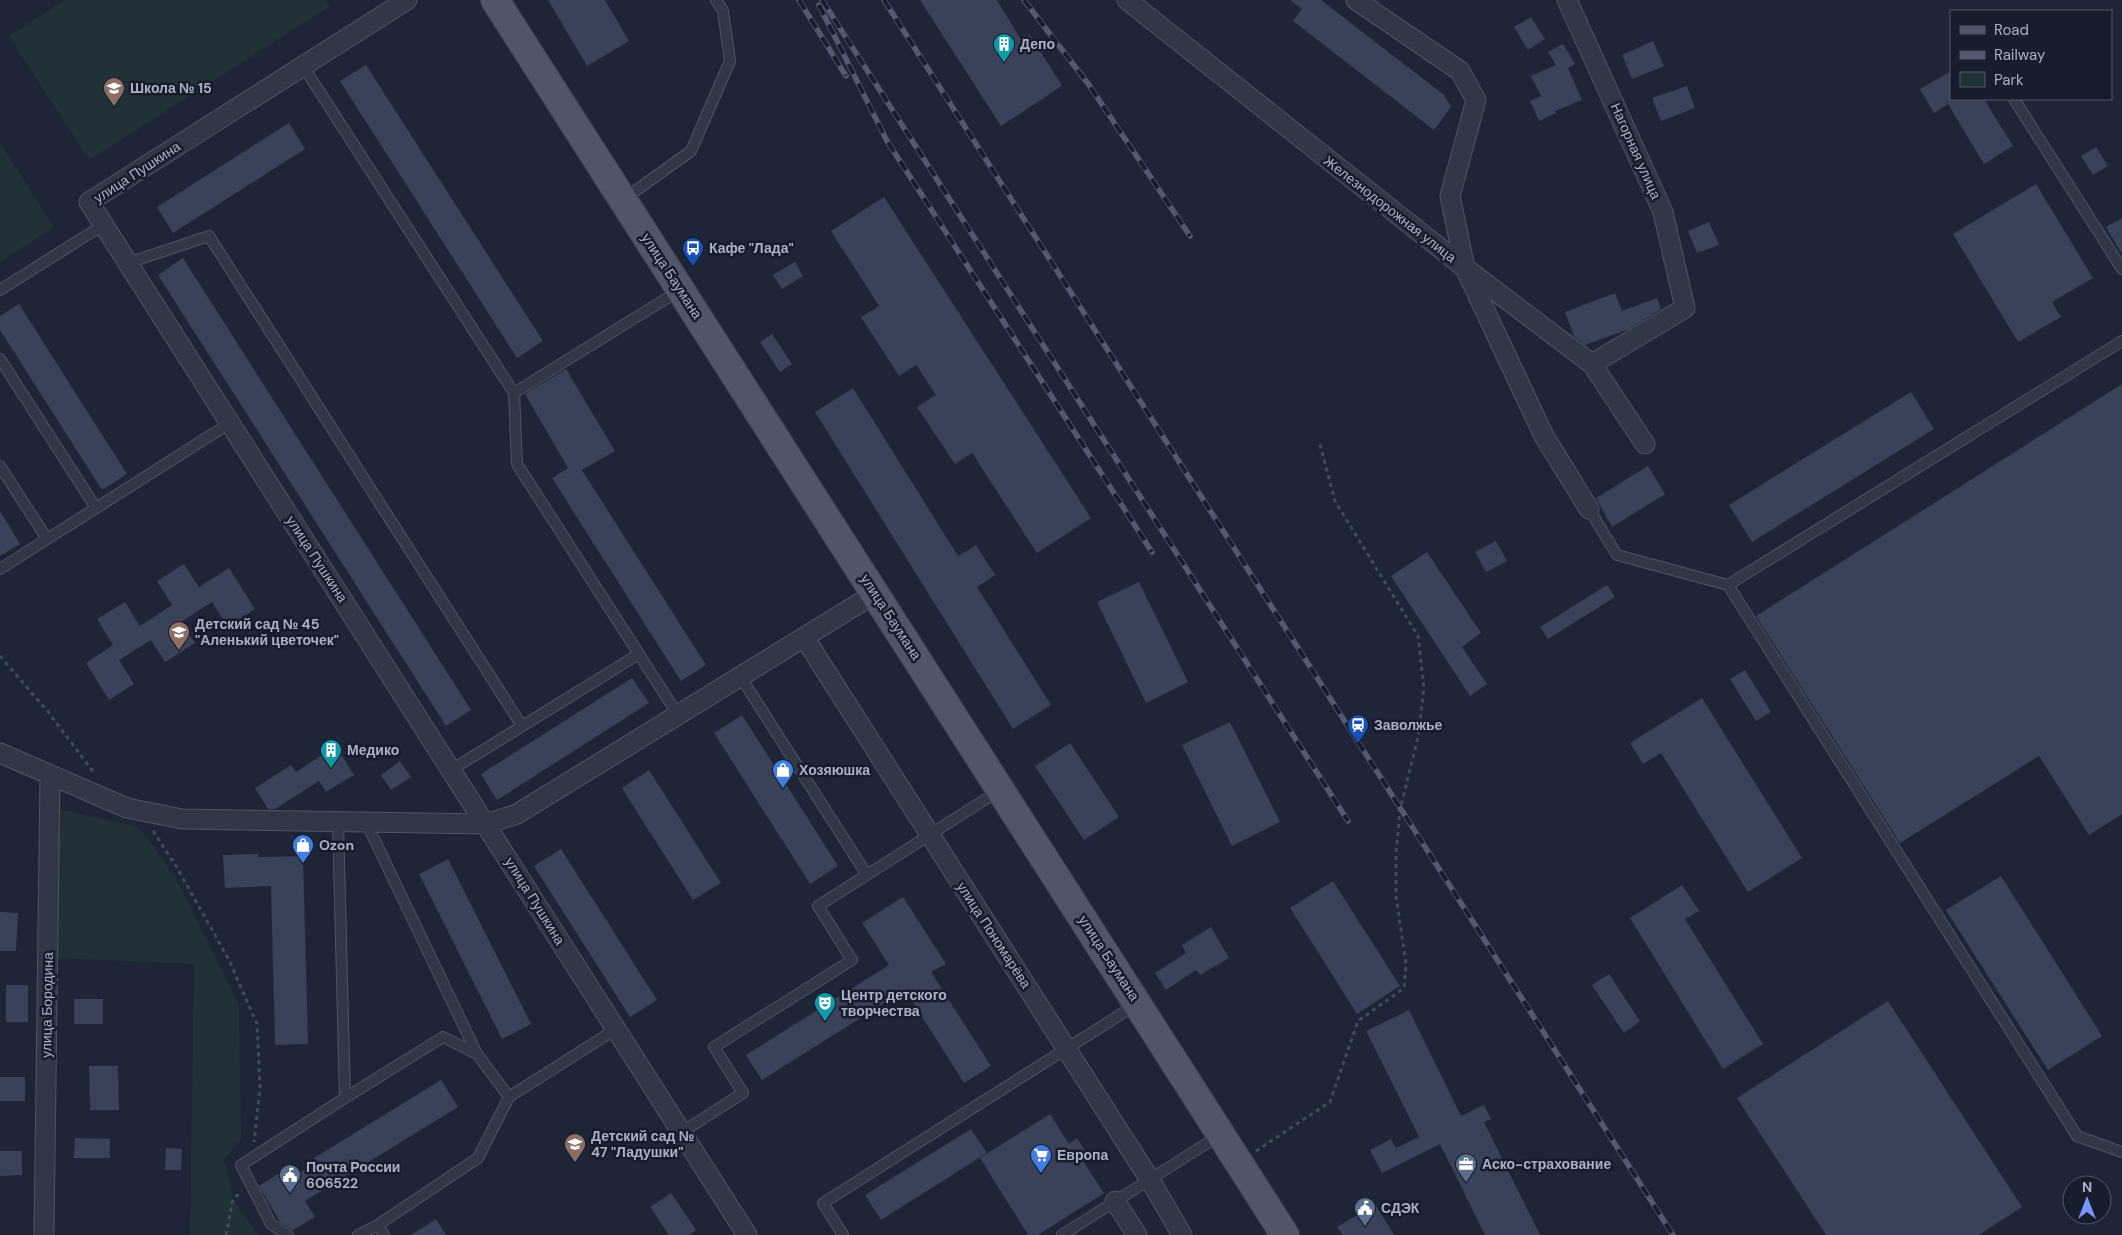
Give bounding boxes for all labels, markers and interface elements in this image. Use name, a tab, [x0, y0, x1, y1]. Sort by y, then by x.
legend	[1950, 10, 2112, 100]
text: Road	[1994, 20, 2029, 40]
building icon: Депо	[992, 32, 1016, 63]
place label: Депо	[1020, 35, 1055, 53]
text: Railway	[1994, 45, 2046, 65]
text: Park	[1994, 70, 2024, 90]
school or university icon: Школа № 15	[102, 76, 126, 107]
place label: Школа № 15	[130, 79, 212, 97]
street label: Нагорная улица	[1607, 100, 1665, 202]
street label: улица Пушкина	[90, 137, 184, 207]
street label: Железнодорожная улица	[1320, 152, 1460, 267]
street label: улица Баумана	[638, 230, 707, 323]
bus stop icon: Кафе "Лада"	[681, 236, 705, 267]
place label: Кафе "Лада"	[709, 239, 794, 257]
street label: улица Пушкина	[282, 512, 352, 606]
street label: улица Баумана	[857, 571, 926, 664]
place label: Детский сад № 45 "Аленький цветочек"	[195, 615, 339, 649]
school or university icon: Детский сад № 45 "Аленький цветочек"	[167, 620, 191, 651]
station icon: Заволжье	[1346, 713, 1370, 744]
place label: Заволжье	[1374, 716, 1443, 734]
building icon: Медико	[319, 738, 343, 769]
place label: Медико	[347, 741, 399, 759]
shop icon: Хозяюшка	[771, 758, 795, 789]
place label: Хозяюшка	[799, 761, 870, 779]
shop icon: Ozon	[291, 833, 315, 864]
place label: Ozon	[319, 836, 354, 854]
street label: улица Пушкина	[501, 854, 569, 948]
street label: улица Пономарёва	[953, 878, 1035, 992]
street label: улица Баумана	[1075, 912, 1144, 1005]
street label: улица Бородина	[37, 952, 57, 1058]
place label: Центр детского творчества	[841, 986, 947, 1020]
theatre icon: Центр детского творчества	[813, 991, 837, 1022]
place label: Детский сад № 47 "Ладушки"	[591, 1127, 694, 1161]
school or university icon: Детский сад № 47 "Ладушки"	[563, 1132, 587, 1163]
supermarket icon: Европа	[1029, 1143, 1053, 1174]
place label: Европа	[1057, 1146, 1109, 1164]
office icon: Аско-страхование	[1454, 1152, 1478, 1183]
place label: Аско-страхование	[1482, 1155, 1611, 1173]
place label: Почта России 606522	[306, 1158, 400, 1192]
public building icon: Почта России 606522	[278, 1163, 302, 1194]
north arrow	[2062, 1175, 2112, 1225]
text: N	[2082, 1178, 2092, 1196]
public building icon: СДЭК	[1353, 1196, 1377, 1227]
place label: СДЭК	[1381, 1199, 1420, 1217]

